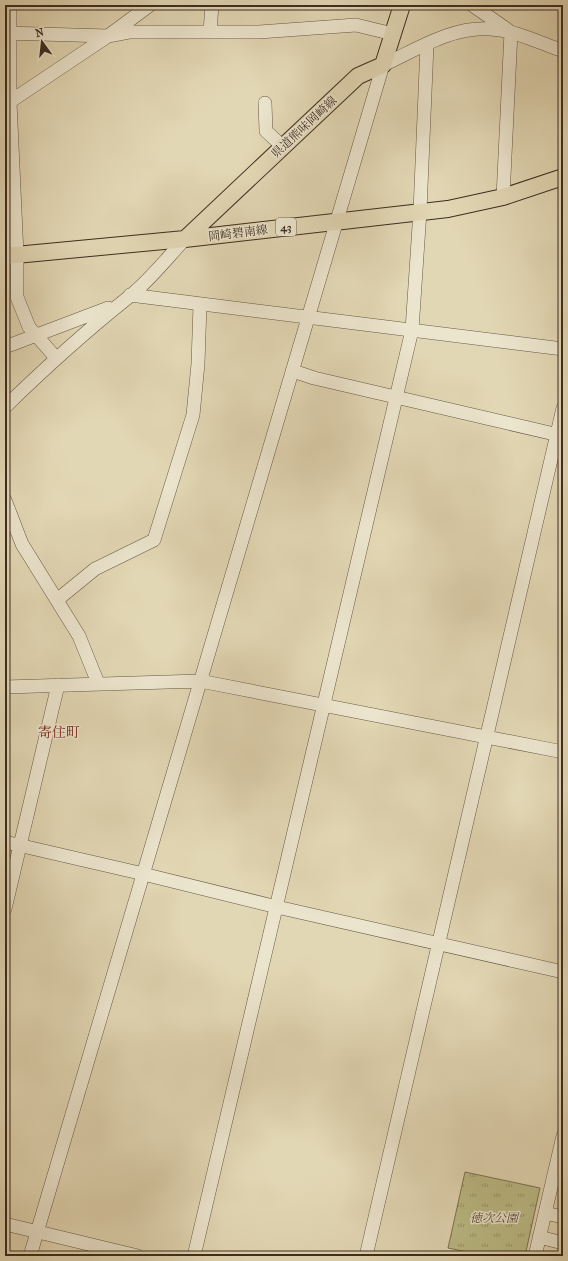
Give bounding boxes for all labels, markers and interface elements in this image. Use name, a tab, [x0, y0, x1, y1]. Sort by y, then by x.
north arrow	[22, 22, 62, 62]
text: N	[34, 25, 46, 40]
street label: 県道熊味岡崎線	[269, 93, 339, 161]
road number: 43	[276, 218, 296, 236]
street label: 岡崎碧南線	[207, 222, 269, 244]
district label: 寄住町	[38, 724, 80, 741]
park label: 徳次公園	[470, 1211, 520, 1225]

